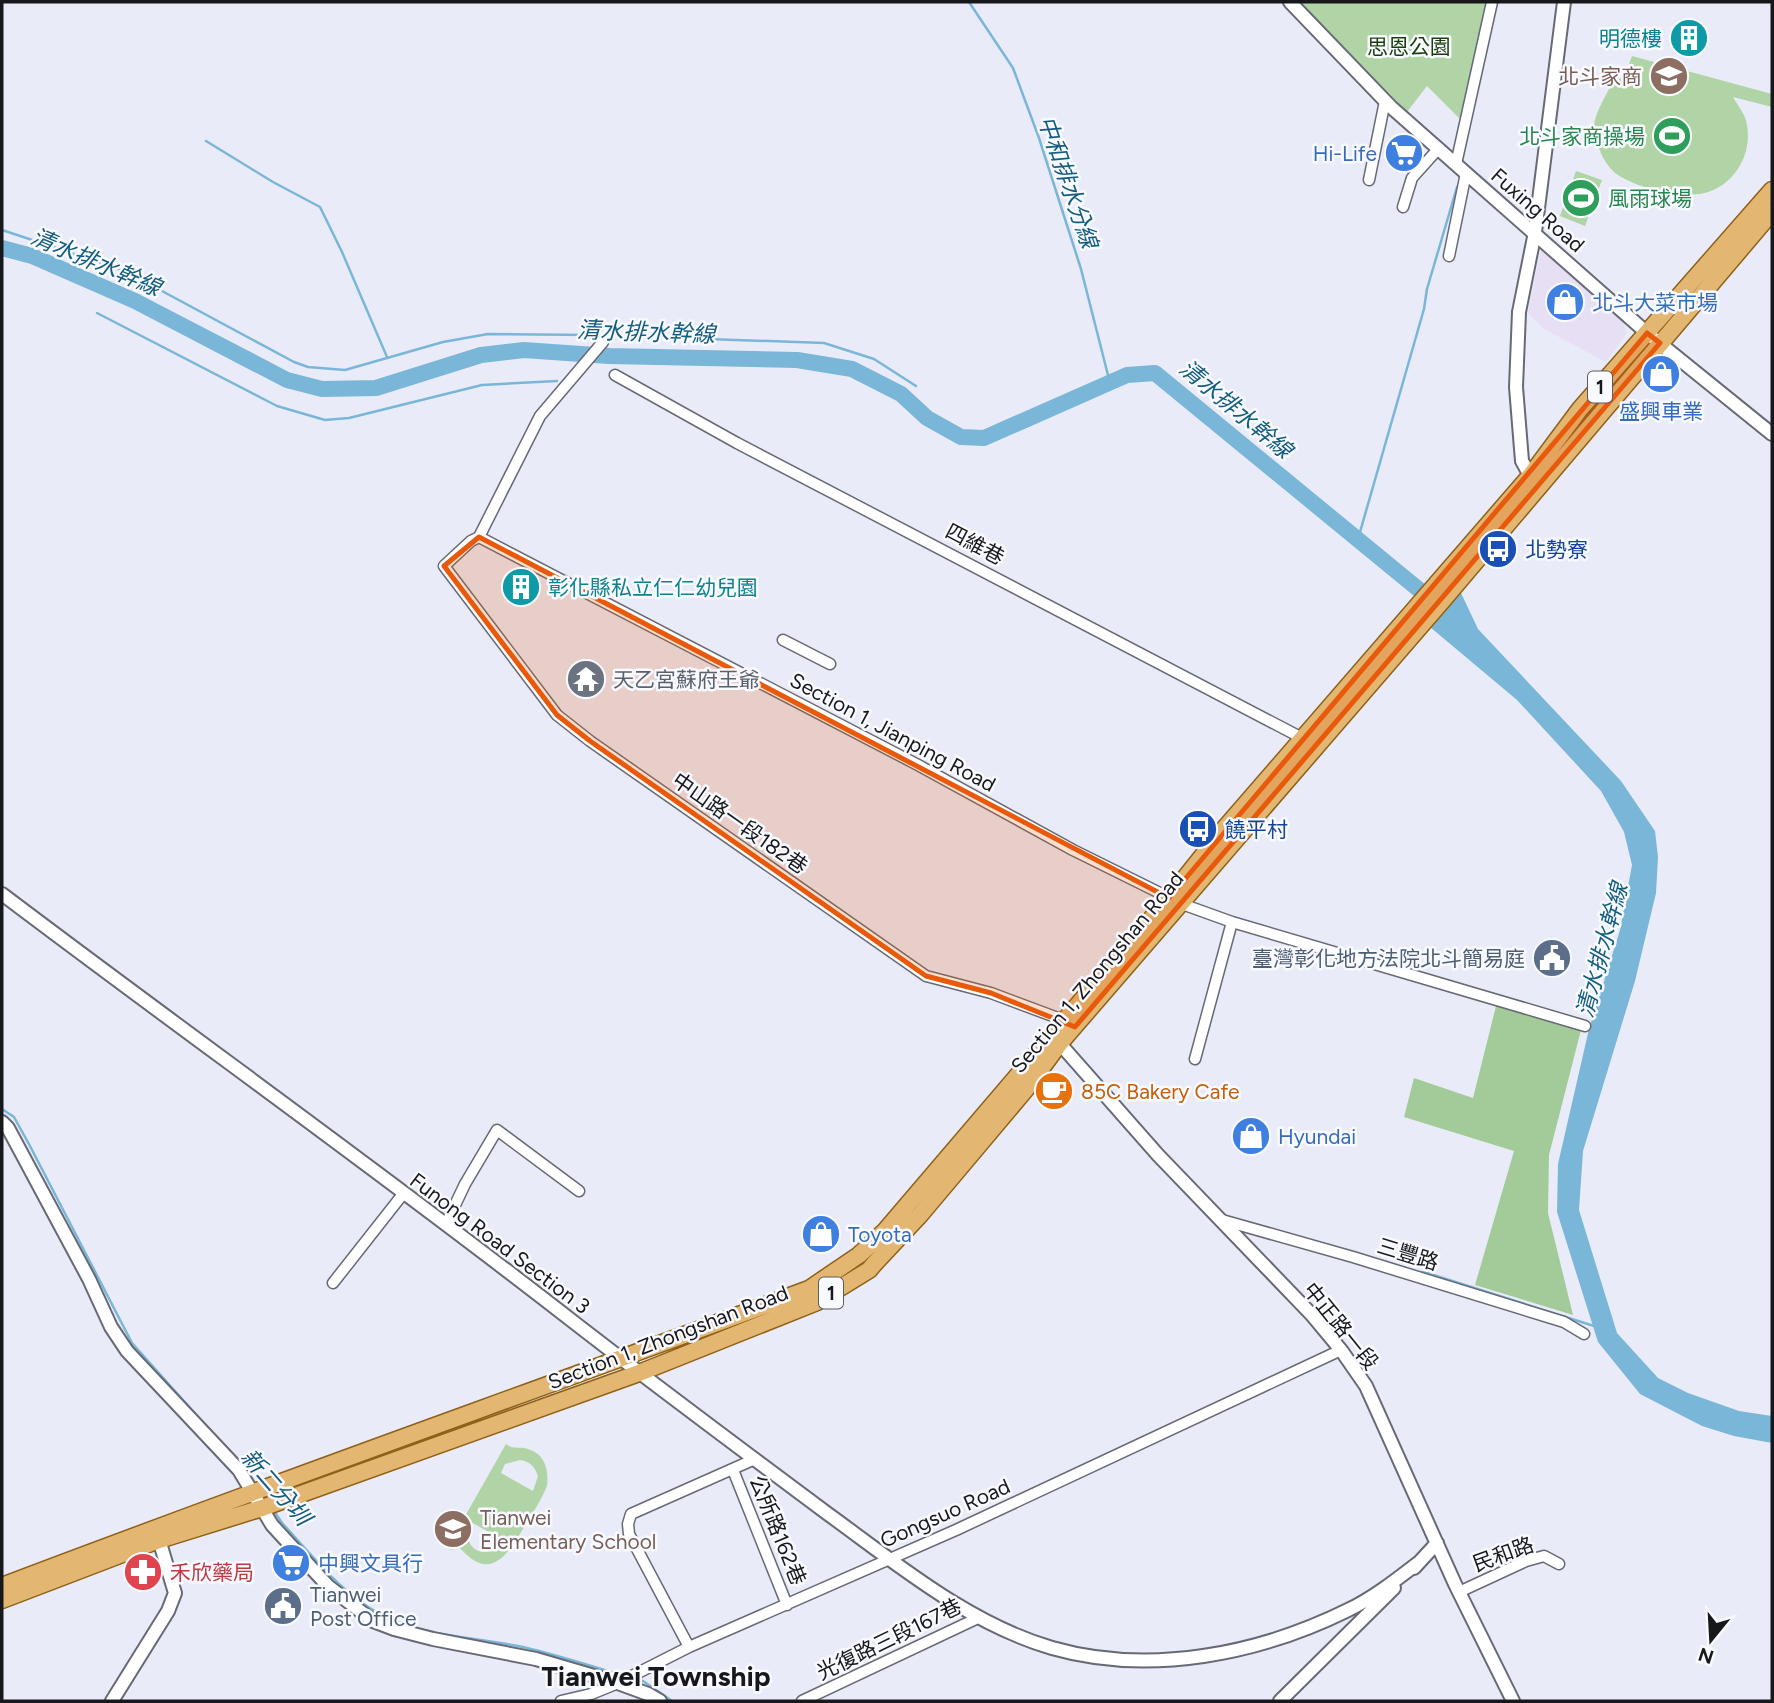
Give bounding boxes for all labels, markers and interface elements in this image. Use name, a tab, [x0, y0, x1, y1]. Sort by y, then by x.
building icon: 明德樓	[1668, 17, 1710, 59]
place label: 明德樓	[1599, 26, 1662, 51]
park label: 思恩公園	[1367, 34, 1451, 59]
school or university icon: 北斗家商	[1648, 55, 1690, 97]
place label: 北斗家商	[1558, 64, 1642, 89]
water label: 中和排水分線	[1032, 112, 1105, 255]
sports icon: 北斗家商操場	[1651, 115, 1693, 157]
place label: 北斗家商操場	[1519, 124, 1645, 149]
supermarket icon: Hi-Life	[1383, 132, 1425, 174]
place label: Hi-Life	[1313, 141, 1377, 166]
street label: Fuxing Road	[1486, 163, 1590, 257]
sports icon: 風雨球場	[1560, 177, 1602, 219]
place label: 風雨球場	[1608, 186, 1692, 211]
water label: 清水排水幹線	[27, 222, 168, 303]
shop icon: 北斗大菜市場	[1544, 281, 1586, 323]
place label: 北斗大菜市場	[1592, 290, 1718, 315]
water label: 清水排水幹線	[577, 316, 718, 349]
shop icon: 盛興車業	[1640, 353, 1682, 395]
water label: 清水排水幹線	[1174, 354, 1300, 466]
road number: 1	[1588, 372, 1612, 402]
place label: 盛興車業	[1619, 399, 1703, 424]
street label: 四維巷	[941, 518, 1009, 570]
bus stop icon: 北勢寮	[1477, 528, 1519, 570]
place label: 北勢寮	[1525, 537, 1588, 562]
building icon: 彰化縣私立仁仁幼兒園	[500, 566, 542, 608]
place label: 彰化縣私立仁仁幼兒園	[548, 575, 758, 600]
temple icon: 天乙宮蘇府王爺	[565, 658, 607, 700]
place label: 天乙宮蘇府王爺	[613, 667, 760, 692]
street label: Section 1, Jianping Road	[786, 667, 1000, 797]
street label: 中山路一段182巷	[668, 767, 812, 879]
bus stop icon: 饒平村	[1177, 808, 1219, 850]
place label: 饒平村	[1225, 817, 1288, 842]
street label: Section 1, Zhongshan Road	[1005, 866, 1189, 1078]
water label: 清水排水幹線	[1571, 877, 1634, 1020]
public building icon: 臺灣彰化地方法院北斗簡易庭	[1531, 937, 1573, 979]
place label: 臺灣彰化地方法院北斗簡易庭	[1252, 946, 1525, 971]
cafe icon: 85C Bakery Cafe	[1033, 1070, 1075, 1112]
place label: 85C Bakery Cafe	[1081, 1079, 1240, 1104]
shop icon: Hyundai	[1230, 1115, 1272, 1157]
place label: Hyundai	[1278, 1124, 1356, 1149]
street label: Funong Road Section 3	[405, 1167, 595, 1319]
shop icon: Toyota	[800, 1213, 842, 1255]
place label: Toyota	[848, 1222, 912, 1247]
street label: 三豐路	[1374, 1233, 1442, 1275]
street label: 中正路一段	[1298, 1277, 1384, 1375]
road number: 1	[819, 1278, 843, 1308]
street label: Section 1, Zhongshan Road	[544, 1280, 792, 1394]
water label: 新二分圳	[235, 1443, 319, 1533]
street label: 公所路162巷	[745, 1471, 811, 1589]
street label: Gongsuo Road	[876, 1473, 1014, 1553]
place label: Tianwei Elementary School	[480, 1505, 656, 1554]
school or university icon: Tianwei Elementary School	[432, 1508, 474, 1550]
street label: 民和路	[1469, 1531, 1537, 1577]
supermarket icon: 中興文具行	[270, 1542, 312, 1584]
pharmacy icon: 禾欣藥局	[122, 1551, 164, 1593]
place label: 中興文具行	[318, 1551, 423, 1576]
place label: 禾欣藥局	[170, 1560, 254, 1585]
place label: Tianwei Post Office	[310, 1582, 417, 1631]
public building icon: Tianwei Post Office	[262, 1585, 304, 1627]
street label: 光復路三段167巷	[813, 1593, 965, 1685]
north arrow	[1676, 1605, 1746, 1675]
text: N	[1695, 1642, 1716, 1669]
district label: Tianwei Township	[541, 1659, 771, 1693]

